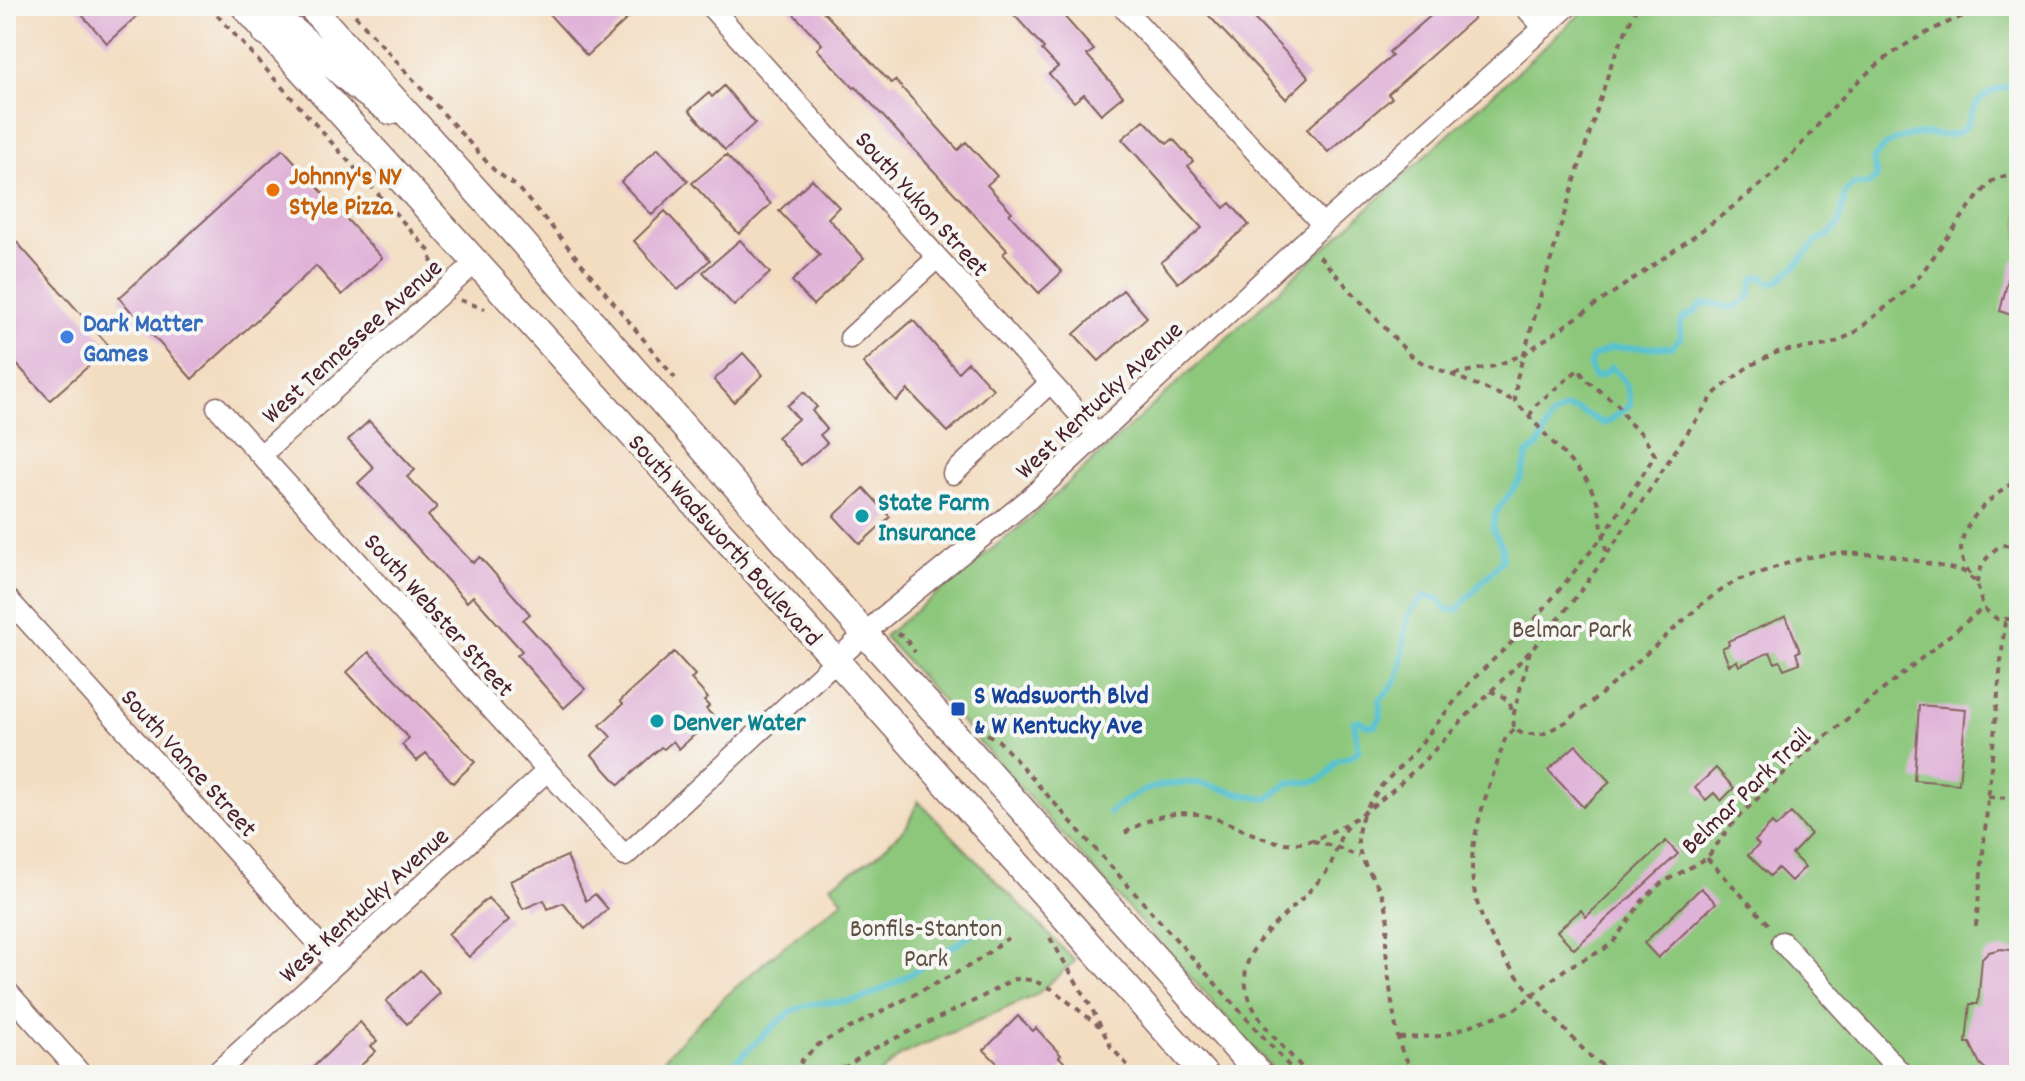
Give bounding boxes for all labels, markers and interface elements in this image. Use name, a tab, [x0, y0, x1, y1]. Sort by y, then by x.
street label: South Yukon Street	[844, 124, 997, 287]
place label: Johnny's NY Style Pizza	[289, 160, 402, 227]
marker: Johnny's NY Style Pizza	[264, 181, 282, 199]
street label: West Tennessee Avenue	[255, 251, 452, 434]
place label: Dark Matter Games	[83, 307, 203, 374]
street label: West Kentucky Avenue	[1008, 314, 1193, 489]
marker: Dark Matter Games	[58, 328, 76, 346]
street label: South Wadsworth Boulevard	[618, 427, 829, 656]
place label: State Farm Insurance	[878, 486, 990, 553]
marker: State Farm Insurance	[853, 507, 871, 525]
street label: South Webster Street	[353, 526, 522, 707]
park label: Belmar Park	[1512, 613, 1632, 650]
place label: S Wadsworth Blvd & W Kentucky Ave	[974, 679, 1149, 746]
street label: South Vance Street	[110, 682, 265, 847]
marker: S Wadsworth Blvd & W Kentucky Ave	[949, 700, 967, 718]
place label: Denver Water	[673, 706, 806, 743]
marker: Denver Water	[648, 712, 666, 730]
street label: Belmar Park Trail	[1674, 720, 1821, 865]
street label: West Kentucky Avenue	[272, 820, 459, 993]
park label: Bonfils-Stanton Park	[850, 912, 1002, 979]

